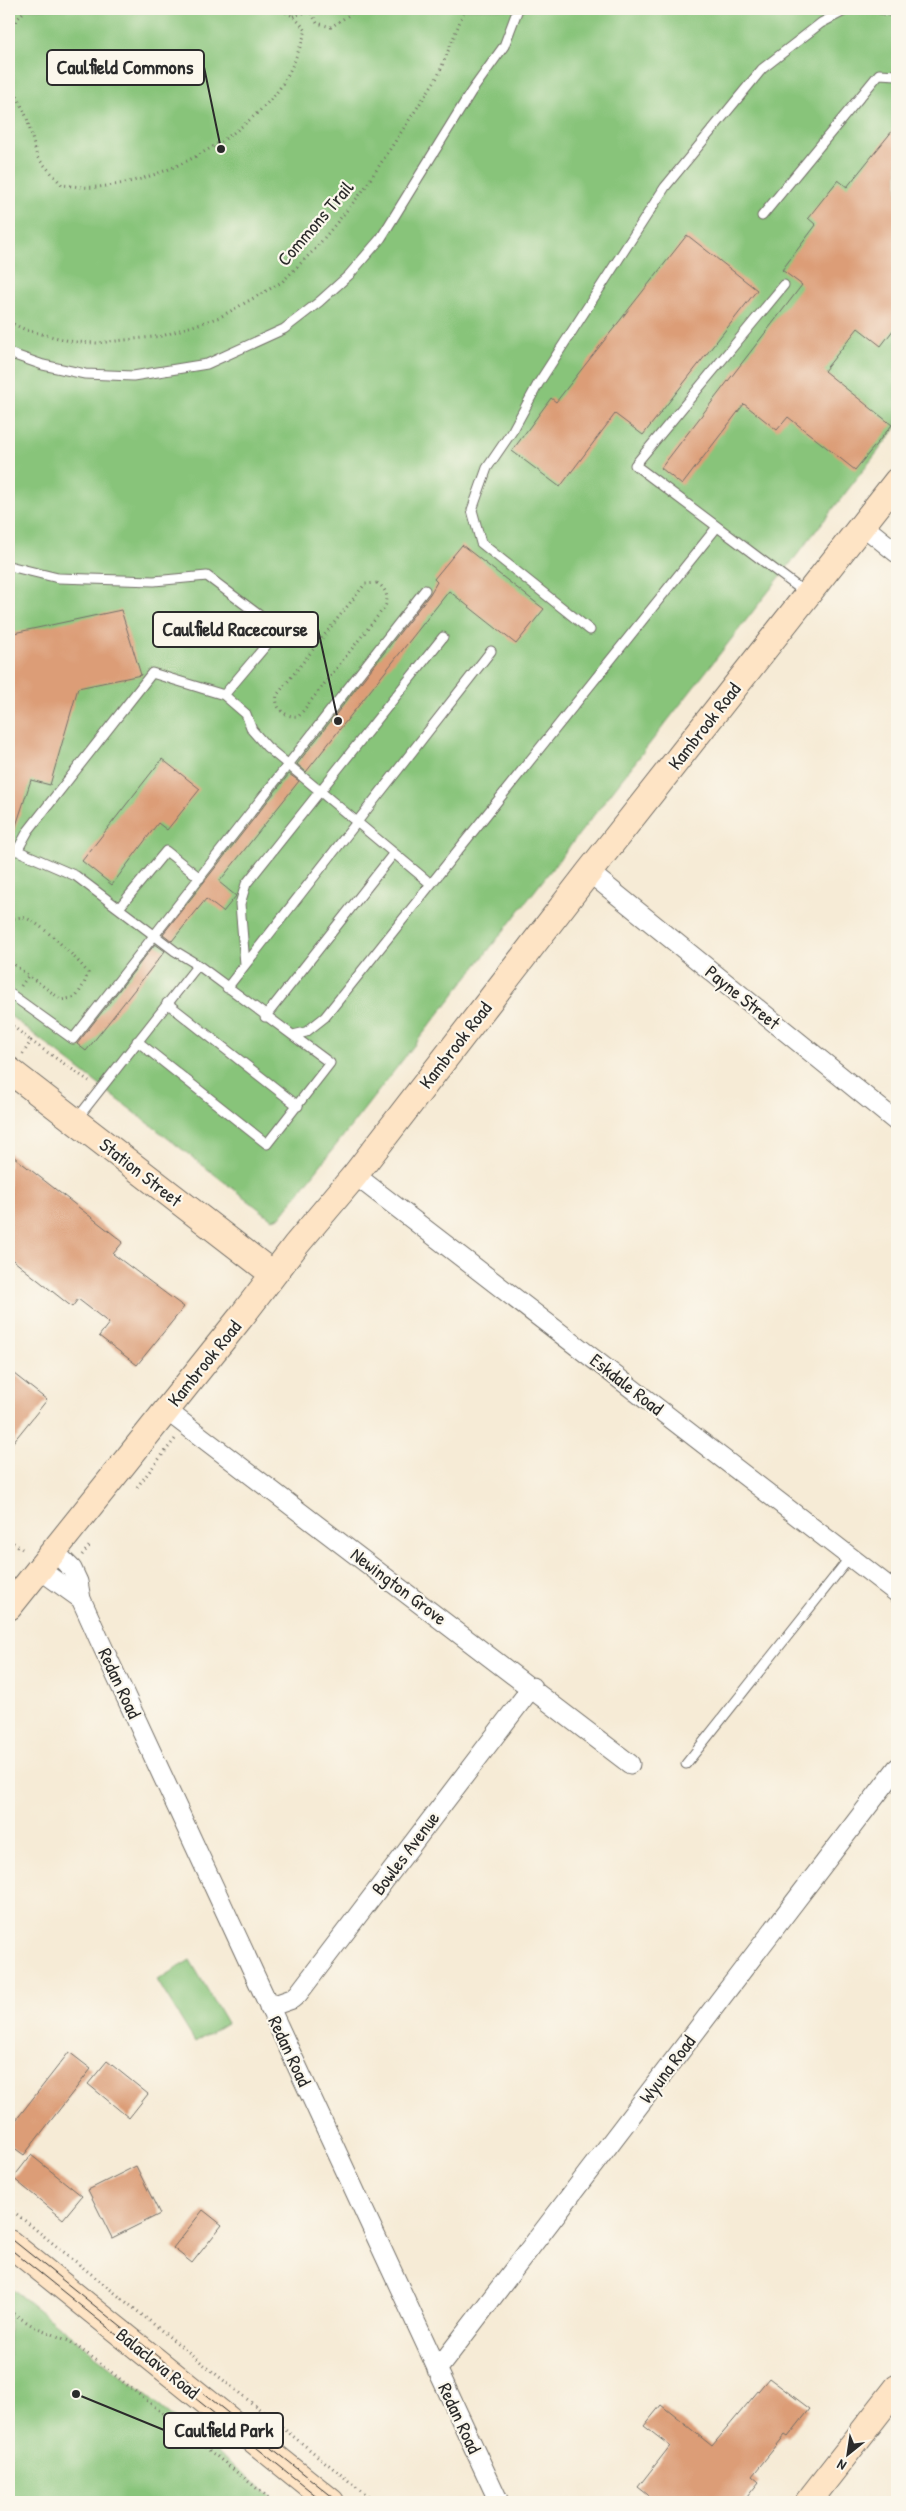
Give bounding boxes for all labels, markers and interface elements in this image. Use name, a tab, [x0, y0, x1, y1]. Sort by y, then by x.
callout: Caulfield Commons	[47, 50, 204, 85]
text: Caulfield Commons	[57, 53, 194, 80]
street label: Commons Trail	[271, 174, 360, 271]
callout: Caulfield Racecourse	[153, 612, 318, 647]
text: Caulfield Racecourse	[162, 615, 308, 642]
street label: Kambrook Road	[662, 676, 747, 775]
street label: Payne Street	[700, 959, 786, 1036]
street label: Kambrook Road	[413, 995, 498, 1094]
street label: Station Street	[94, 1131, 188, 1213]
street label: Kambrook Road	[161, 1314, 247, 1412]
street label: Eskdale Road	[585, 1347, 670, 1421]
street label: Newington Grove	[346, 1541, 453, 1631]
street label: Redan Road	[92, 1643, 148, 1723]
street label: Bowles Avenue	[365, 1805, 445, 1900]
street label: Redan Road	[262, 2011, 318, 2091]
street label: Wyuna Road	[633, 2029, 701, 2108]
street label: Balaclava Road	[111, 2321, 205, 2405]
street label: Redan Road	[432, 2378, 488, 2458]
callout: Caulfield Park	[164, 2413, 283, 2448]
text: Caulfield Park	[174, 2416, 274, 2443]
north arrow	[824, 2428, 874, 2478]
text: N	[833, 2455, 849, 2476]

